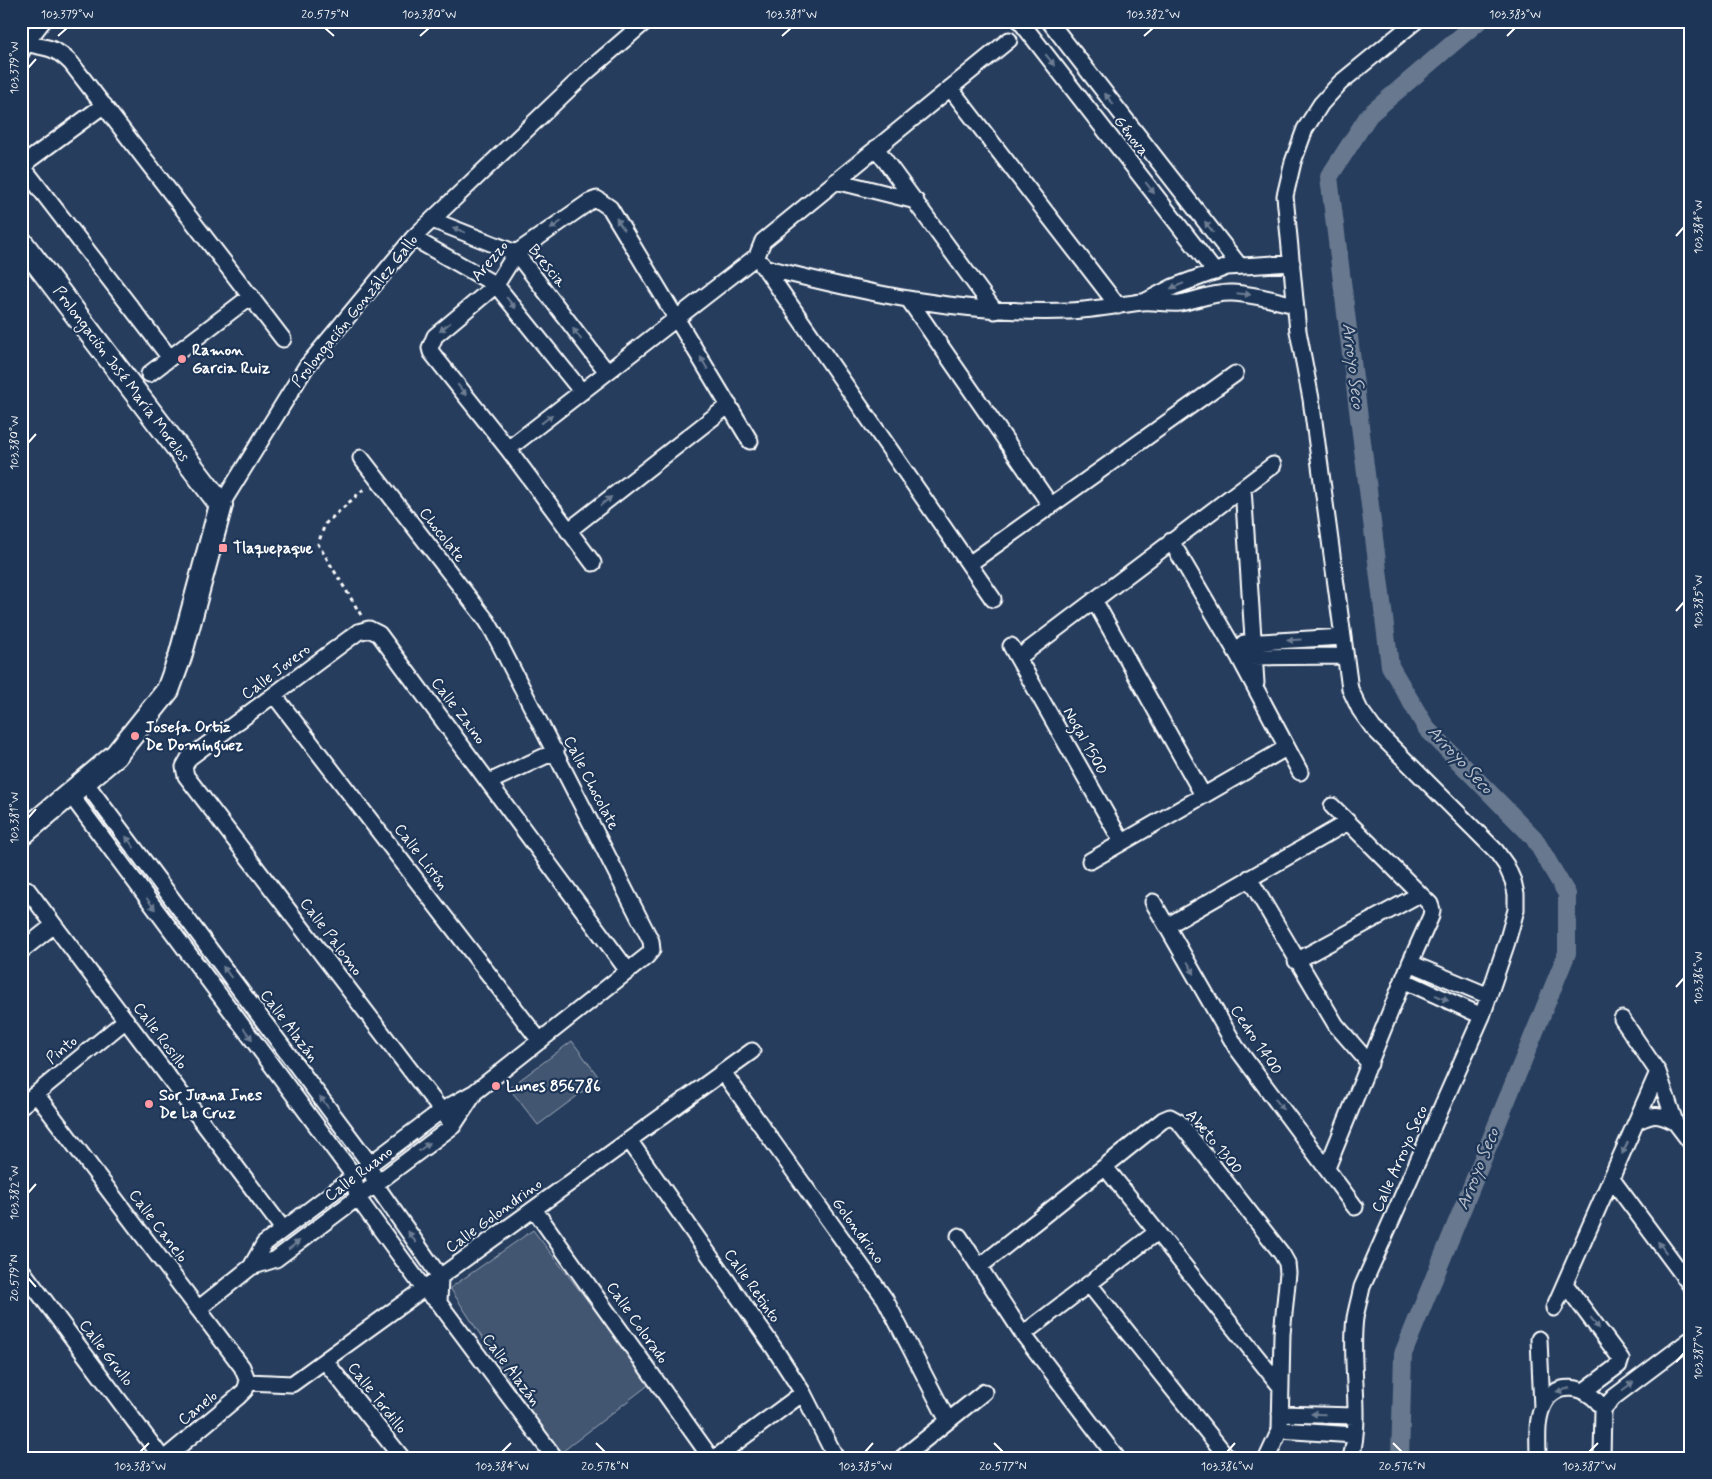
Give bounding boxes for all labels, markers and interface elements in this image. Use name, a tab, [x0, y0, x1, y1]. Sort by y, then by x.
text: 103.379°W	[41, 7, 93, 23]
text: 20.575°N	[301, 7, 349, 23]
text: 103.380°W	[402, 7, 456, 23]
text: 103.381°W	[765, 7, 817, 23]
text: 103.382°W	[1126, 7, 1180, 23]
text: 103.383°W	[1489, 7, 1541, 23]
text: 103.379°W	[7, 42, 23, 94]
one-way arrow	[1045, 53, 1056, 66]
one-way arrow	[1104, 93, 1115, 106]
street label: Génova	[1108, 111, 1154, 161]
one-way arrow	[1144, 181, 1155, 194]
text: 103.384°W	[1691, 200, 1707, 254]
one-way arrow	[615, 217, 624, 231]
one-way arrow	[549, 220, 563, 230]
one-way arrow	[1204, 221, 1215, 234]
one-way arrow	[452, 226, 466, 234]
street label: Prolongación González Gallo	[287, 230, 424, 392]
street label: Arezzo	[467, 236, 513, 286]
street label: Brescia	[523, 240, 571, 292]
street label: Prolongación José María Morelos	[47, 282, 194, 467]
one-way arrow	[1169, 282, 1184, 290]
one-way arrow	[1236, 290, 1252, 298]
one-way arrow	[505, 296, 516, 309]
one-way arrow	[439, 322, 452, 333]
water label: Arroyo Seco	[1336, 322, 1370, 411]
one-way arrow	[572, 327, 582, 341]
place label: Ramon Garcia Ruiz	[192, 340, 270, 379]
marker: Ramon Garcia Ruiz	[176, 353, 188, 365]
one-way arrow	[699, 356, 708, 369]
one-way arrow	[456, 384, 467, 397]
one-way arrow	[540, 414, 554, 424]
text: 103.380°W	[7, 416, 23, 470]
one-way arrow	[600, 496, 613, 506]
street label: Chocolate	[414, 503, 470, 567]
place label: Tlaquepaque	[233, 538, 314, 559]
marker: Tlaquepaque	[217, 542, 229, 554]
text: 103.385°W	[1691, 575, 1707, 629]
one-way arrow	[1286, 636, 1302, 644]
street label: Calle Jovero	[237, 639, 315, 705]
street label: Calle Zaino	[426, 673, 490, 749]
street label: Nogal 1500	[1057, 704, 1112, 779]
place label: Josefa Ortiz De Dominguez	[145, 717, 243, 758]
water label: Arroyo Seco	[1422, 720, 1499, 800]
marker: Josefa Ortiz De Dominguez	[129, 730, 141, 742]
street label: Calle Chocolate	[558, 732, 624, 834]
text: 103.381°W	[7, 792, 23, 844]
street label: Calle Listón	[389, 819, 453, 895]
one-way arrow	[125, 835, 135, 849]
street label: Calle Palomo	[295, 894, 367, 980]
one-way arrow	[146, 897, 156, 911]
text: 103.386°W	[1691, 952, 1707, 1004]
one-way arrow	[1187, 961, 1195, 975]
one-way arrow	[222, 965, 232, 979]
street label: Calle Alazán	[255, 985, 323, 1067]
one-way arrow	[1435, 993, 1450, 1002]
street label: Calle Rosillo	[128, 998, 192, 1074]
street label: Cedro 1400	[1225, 1001, 1287, 1079]
one-way arrow	[243, 1027, 253, 1041]
street label: Pinto	[42, 1031, 82, 1069]
place label: Lunes 856786	[506, 1076, 601, 1097]
marker: Lunes 856786	[490, 1080, 502, 1092]
place label: Sor Juana Ines De La Cruz	[159, 1085, 262, 1124]
one-way arrow	[319, 1096, 330, 1109]
one-way arrow	[1274, 1097, 1284, 1111]
marker: Sor Juana Ines De La Cruz	[143, 1098, 155, 1110]
street label: Calle Arroyo Seco	[1367, 1102, 1433, 1216]
street label: Abeto 1300	[1181, 1105, 1247, 1179]
water label: Arroyo Seco	[1451, 1124, 1506, 1213]
street label: Calle Ruano	[321, 1141, 397, 1207]
one-way arrow	[1621, 1141, 1629, 1155]
one-way arrow	[417, 1142, 431, 1152]
text: 103.382°W	[7, 1166, 23, 1220]
street label: Calle Golondrino	[441, 1174, 547, 1258]
street label: Calle Canelo	[124, 1185, 192, 1267]
street label: Golondrino	[827, 1194, 889, 1268]
one-way arrow	[407, 1231, 417, 1244]
one-way arrow	[287, 1240, 300, 1251]
one-way arrow	[1657, 1240, 1667, 1254]
street label: Calle Retinto	[719, 1245, 785, 1327]
text: 20.579°N	[7, 1254, 23, 1302]
street label: Calle Colorado	[601, 1278, 673, 1368]
street label: Calle Grullo	[74, 1315, 138, 1391]
one-way arrow	[1589, 1316, 1600, 1329]
text: 103.387°W	[1691, 1326, 1707, 1380]
street label: Calle Alazán	[477, 1329, 545, 1411]
street label: Calle Tordillo	[342, 1358, 412, 1438]
one-way arrow	[1621, 1380, 1634, 1391]
street label: Canelo	[174, 1386, 222, 1430]
one-way arrow	[1555, 1387, 1570, 1395]
one-way arrow	[1309, 1410, 1325, 1418]
text: 103.383°W	[114, 1459, 166, 1475]
text: 103.384°W	[475, 1459, 529, 1475]
text: 20.578°N	[581, 1459, 629, 1475]
text: 103.385°W	[838, 1459, 892, 1475]
text: 20.577°N	[979, 1459, 1027, 1475]
text: 103.386°W	[1201, 1459, 1253, 1475]
text: 20.576°N	[1379, 1459, 1425, 1475]
text: 103.387°W	[1562, 1459, 1616, 1475]

